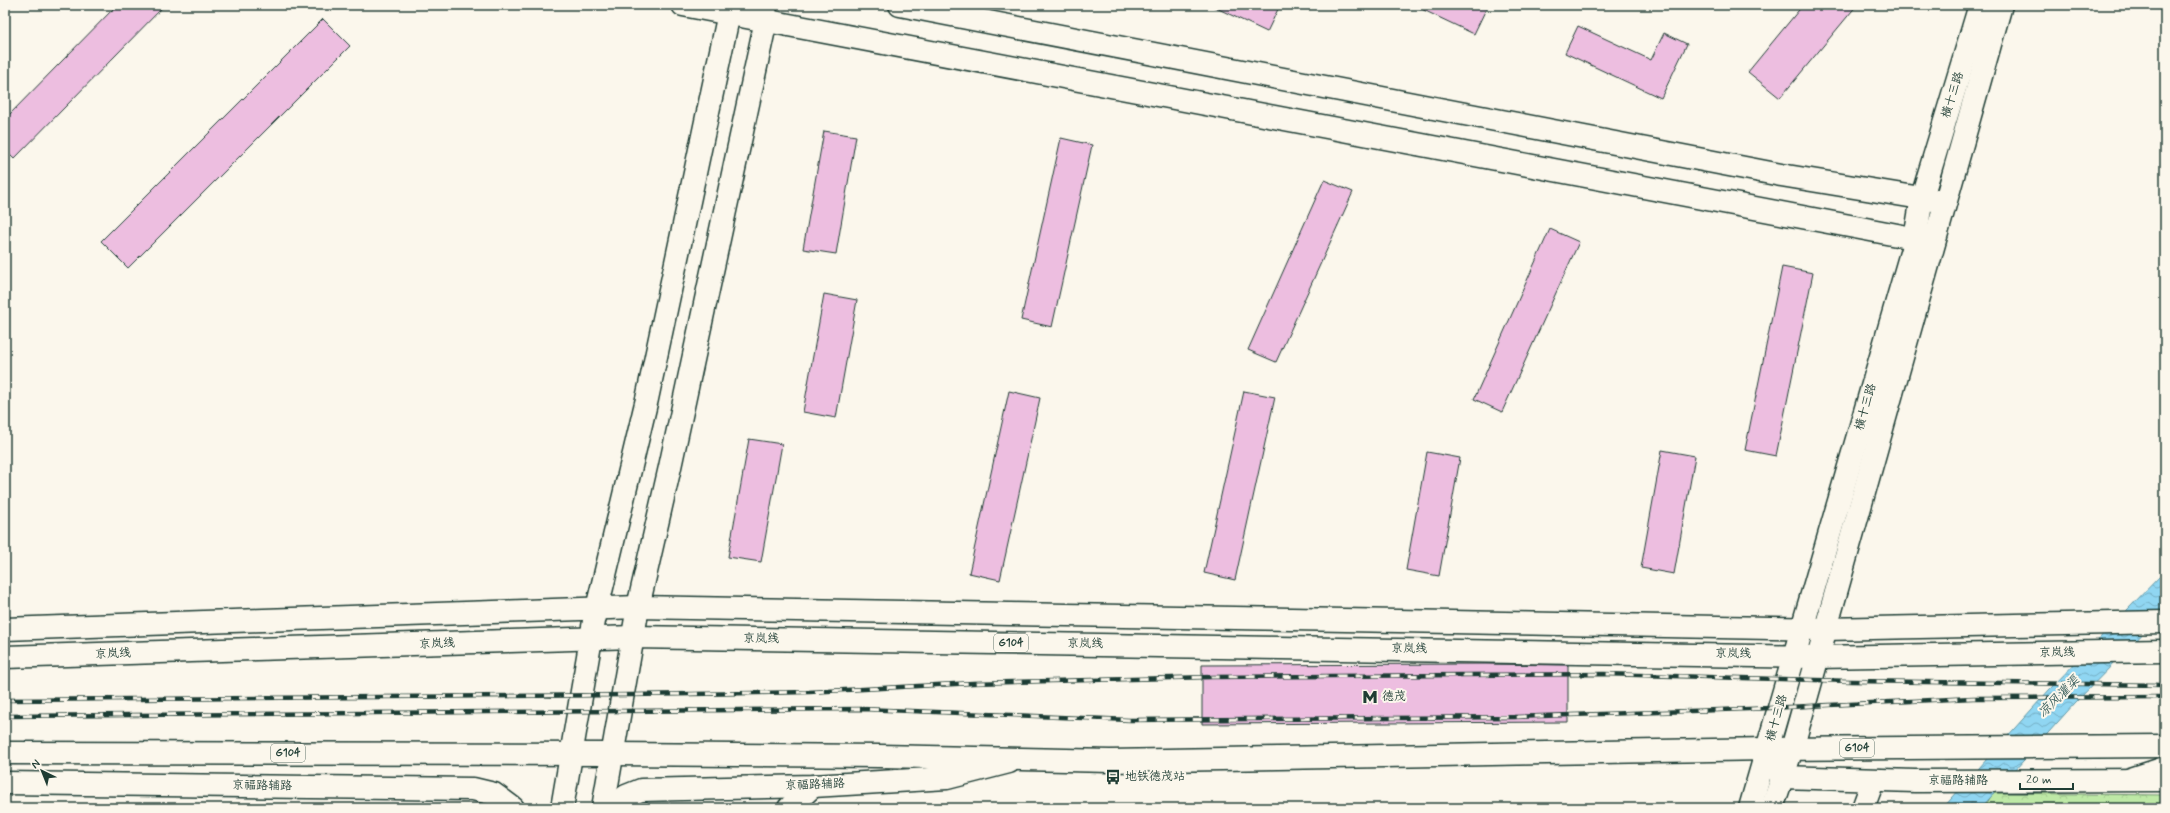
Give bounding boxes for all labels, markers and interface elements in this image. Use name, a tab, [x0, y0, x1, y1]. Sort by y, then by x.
street label: 横十三路	[1938, 70, 1968, 120]
street label: 横十三路	[1852, 382, 1880, 432]
street label: 京岚线	[743, 631, 779, 647]
road number: G104	[994, 634, 1028, 652]
street label: 京岚线	[419, 635, 455, 653]
street label: 京岚线	[1067, 636, 1103, 652]
street label: 京岚线	[1391, 641, 1427, 657]
street label: 京岚线	[95, 645, 131, 663]
street label: 京岚线	[2039, 645, 2075, 661]
street label: 京岚线	[1715, 646, 1751, 662]
water label: 凉风灌渠	[2035, 672, 2084, 721]
metro station icon: 德茂	[1361, 688, 1379, 706]
place label: 德茂	[1382, 689, 1406, 705]
street label: 横十三路	[1763, 693, 1791, 743]
road number: G104	[1840, 739, 1874, 757]
road number: G104	[271, 744, 305, 762]
north arrow	[22, 751, 62, 791]
text: N	[28, 757, 43, 772]
scale bar	[2020, 765, 2073, 791]
bus stop icon: 地铁德茂站	[1104, 768, 1122, 786]
place label: 地铁德茂站	[1125, 769, 1185, 785]
text: 20 m	[2026, 772, 2052, 788]
street label: 京福路辅路	[1928, 773, 1988, 789]
street label: 京福路辅路	[785, 776, 845, 794]
street label: 京福路辅路	[232, 777, 292, 795]

